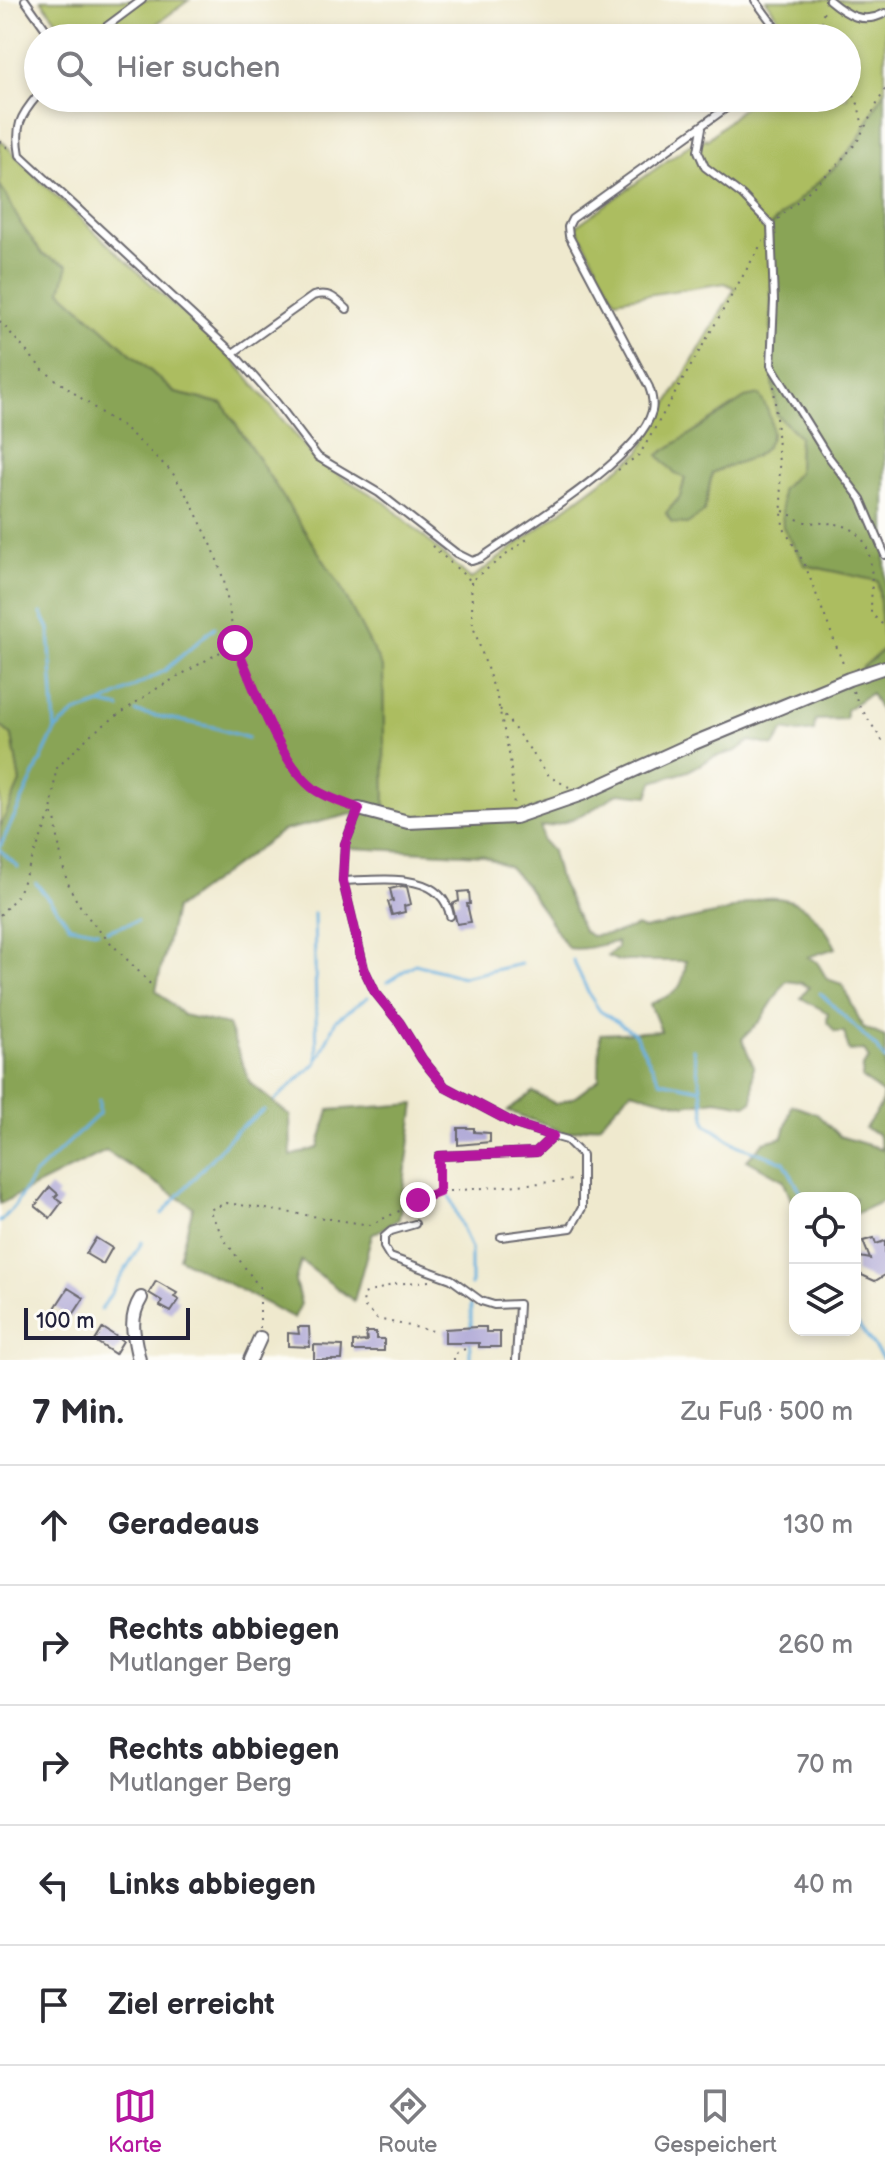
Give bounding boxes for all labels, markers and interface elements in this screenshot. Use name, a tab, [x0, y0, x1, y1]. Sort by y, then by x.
search box	[24, 24, 861, 112]
icon: search	[52, 46, 96, 90]
text: Hier suchen	[116, 50, 281, 86]
route start	[217, 625, 253, 661]
route end	[400, 1182, 436, 1218]
map controls	[789, 1192, 861, 1336]
button: locate	[789, 1192, 861, 1264]
button: layers	[789, 1264, 861, 1336]
scale bar	[24, 1304, 190, 1340]
text: 100 m	[36, 1308, 95, 1335]
text: 7 Min.	[32, 1392, 124, 1433]
text: Zu Fuß · 500 m	[681, 1397, 853, 1428]
icon: ahead	[32, 1503, 76, 1547]
text: Geradeaus	[108, 1507, 259, 1543]
text: 130 m	[783, 1510, 853, 1541]
text: Rechts abbiegen	[108, 1612, 340, 1648]
icon: right	[32, 1623, 76, 1667]
text: 260 m	[778, 1630, 853, 1661]
text: Mutlanger Berg	[108, 1648, 292, 1679]
text: Rechts abbiegen	[108, 1732, 340, 1768]
icon: right	[32, 1743, 76, 1787]
text: 70 m	[796, 1750, 853, 1781]
text: Mutlanger Berg	[108, 1768, 292, 1799]
icon: left	[32, 1863, 76, 1907]
text: Links abbiegen	[108, 1867, 316, 1903]
text: 40 m	[793, 1870, 853, 1901]
icon: arrive	[32, 1983, 76, 2027]
text: Ziel erreicht	[108, 1987, 275, 2023]
tab: Karte	[108, 2084, 162, 2159]
tab: Route	[378, 2084, 437, 2159]
tab: Gespeichert	[654, 2084, 777, 2159]

